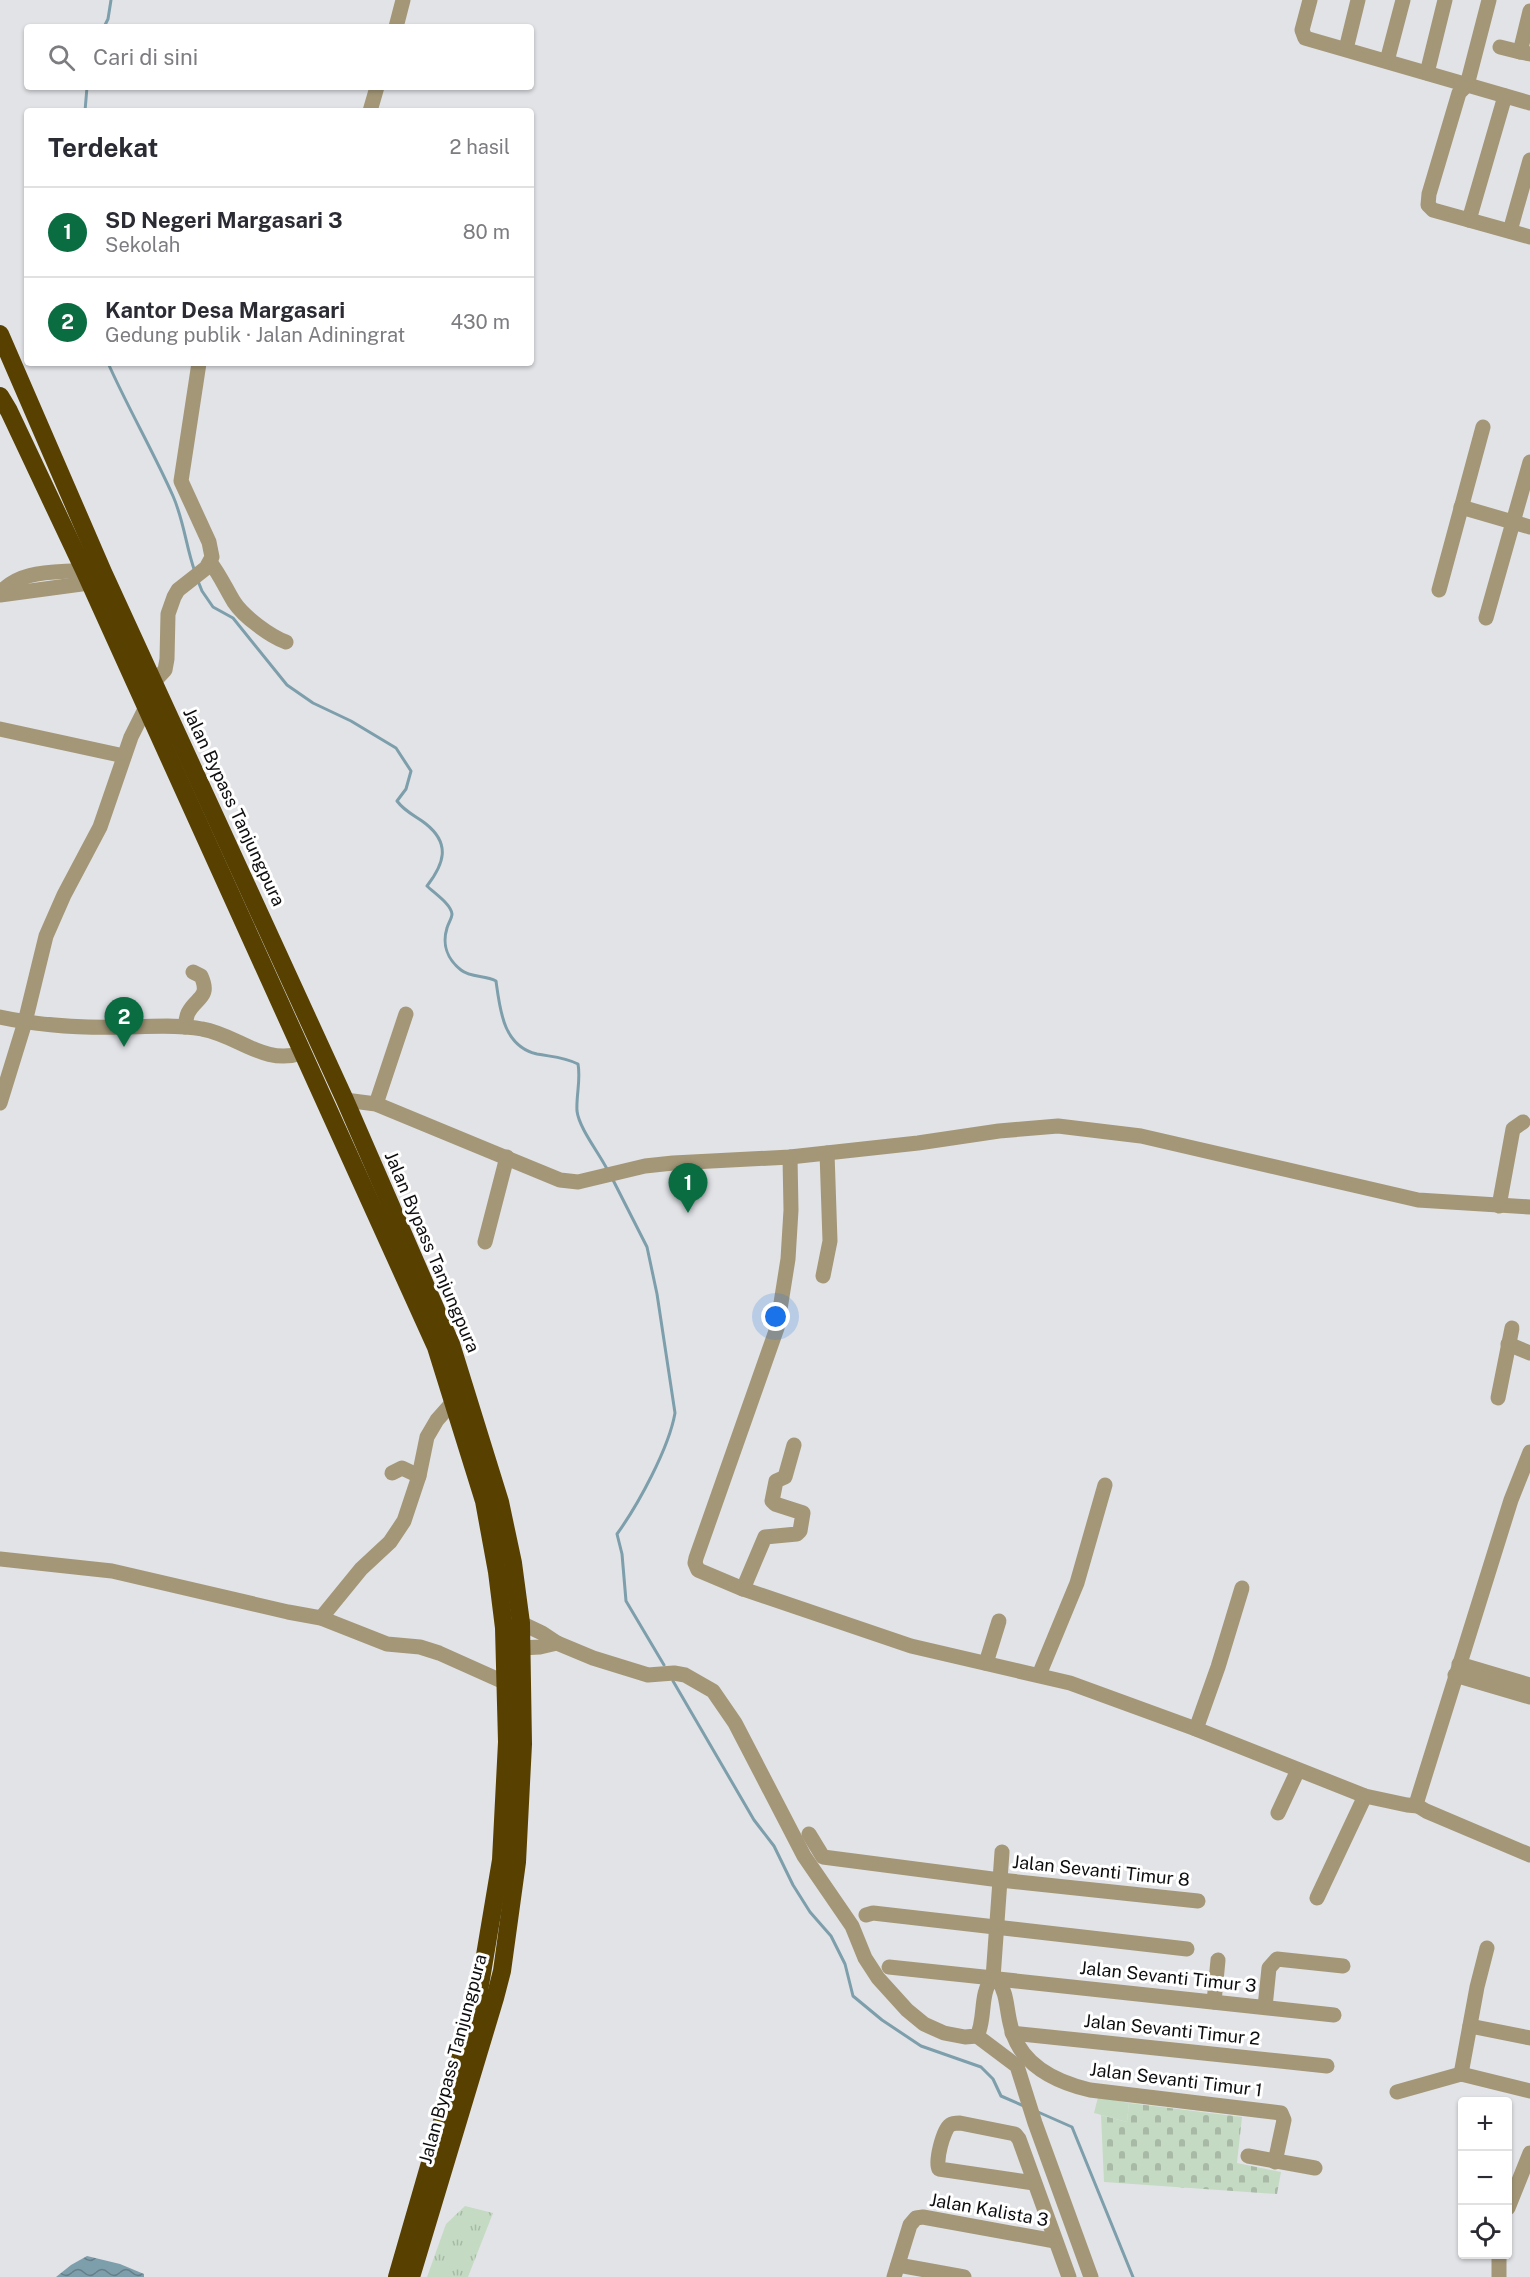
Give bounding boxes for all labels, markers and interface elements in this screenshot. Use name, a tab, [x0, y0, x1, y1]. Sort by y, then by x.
search box	[24, 24, 534, 90]
icon: search	[45, 41, 78, 74]
text: Cari di sini	[93, 44, 198, 70]
text: Terdekat	[48, 132, 158, 163]
text: 2 hasil	[450, 135, 510, 159]
text: SD Negeri Margasari 3	[105, 207, 343, 233]
text: 1	[63, 220, 72, 244]
text: 80 m	[463, 220, 510, 244]
text: Sekolah	[105, 233, 180, 257]
text: Kantor Desa Margasari	[105, 297, 345, 323]
text: 2	[61, 310, 74, 334]
text: 430 m	[451, 310, 510, 334]
text: Gedung publik · Jalan Adiningrat	[105, 323, 405, 347]
street label: Jalan Bypass Tanjungpura	[179, 704, 290, 909]
pin: 2	[104, 998, 144, 1047]
street label: Jalan Bypass Tanjungpura	[381, 1148, 484, 1356]
pin: 1	[668, 1164, 708, 1213]
your location	[761, 1302, 790, 1331]
street label: Jalan Sevanti Timur 8	[1011, 1851, 1191, 1890]
street label: Jalan Bypass Tanjungpura	[414, 1952, 491, 2166]
street label: Jalan Sevanti Timur 3	[1078, 1957, 1258, 1996]
street label: Jalan Sevanti Timur 2	[1083, 2010, 1261, 2049]
street label: Jalan Sevanti Timur 1	[1088, 2058, 1264, 2101]
map controls	[1458, 2097, 1512, 2259]
button: +	[1458, 2097, 1512, 2151]
button: −	[1458, 2151, 1512, 2205]
street label: Jalan Kalista 3	[928, 2189, 1050, 2230]
button: locate	[1458, 2205, 1512, 2259]

